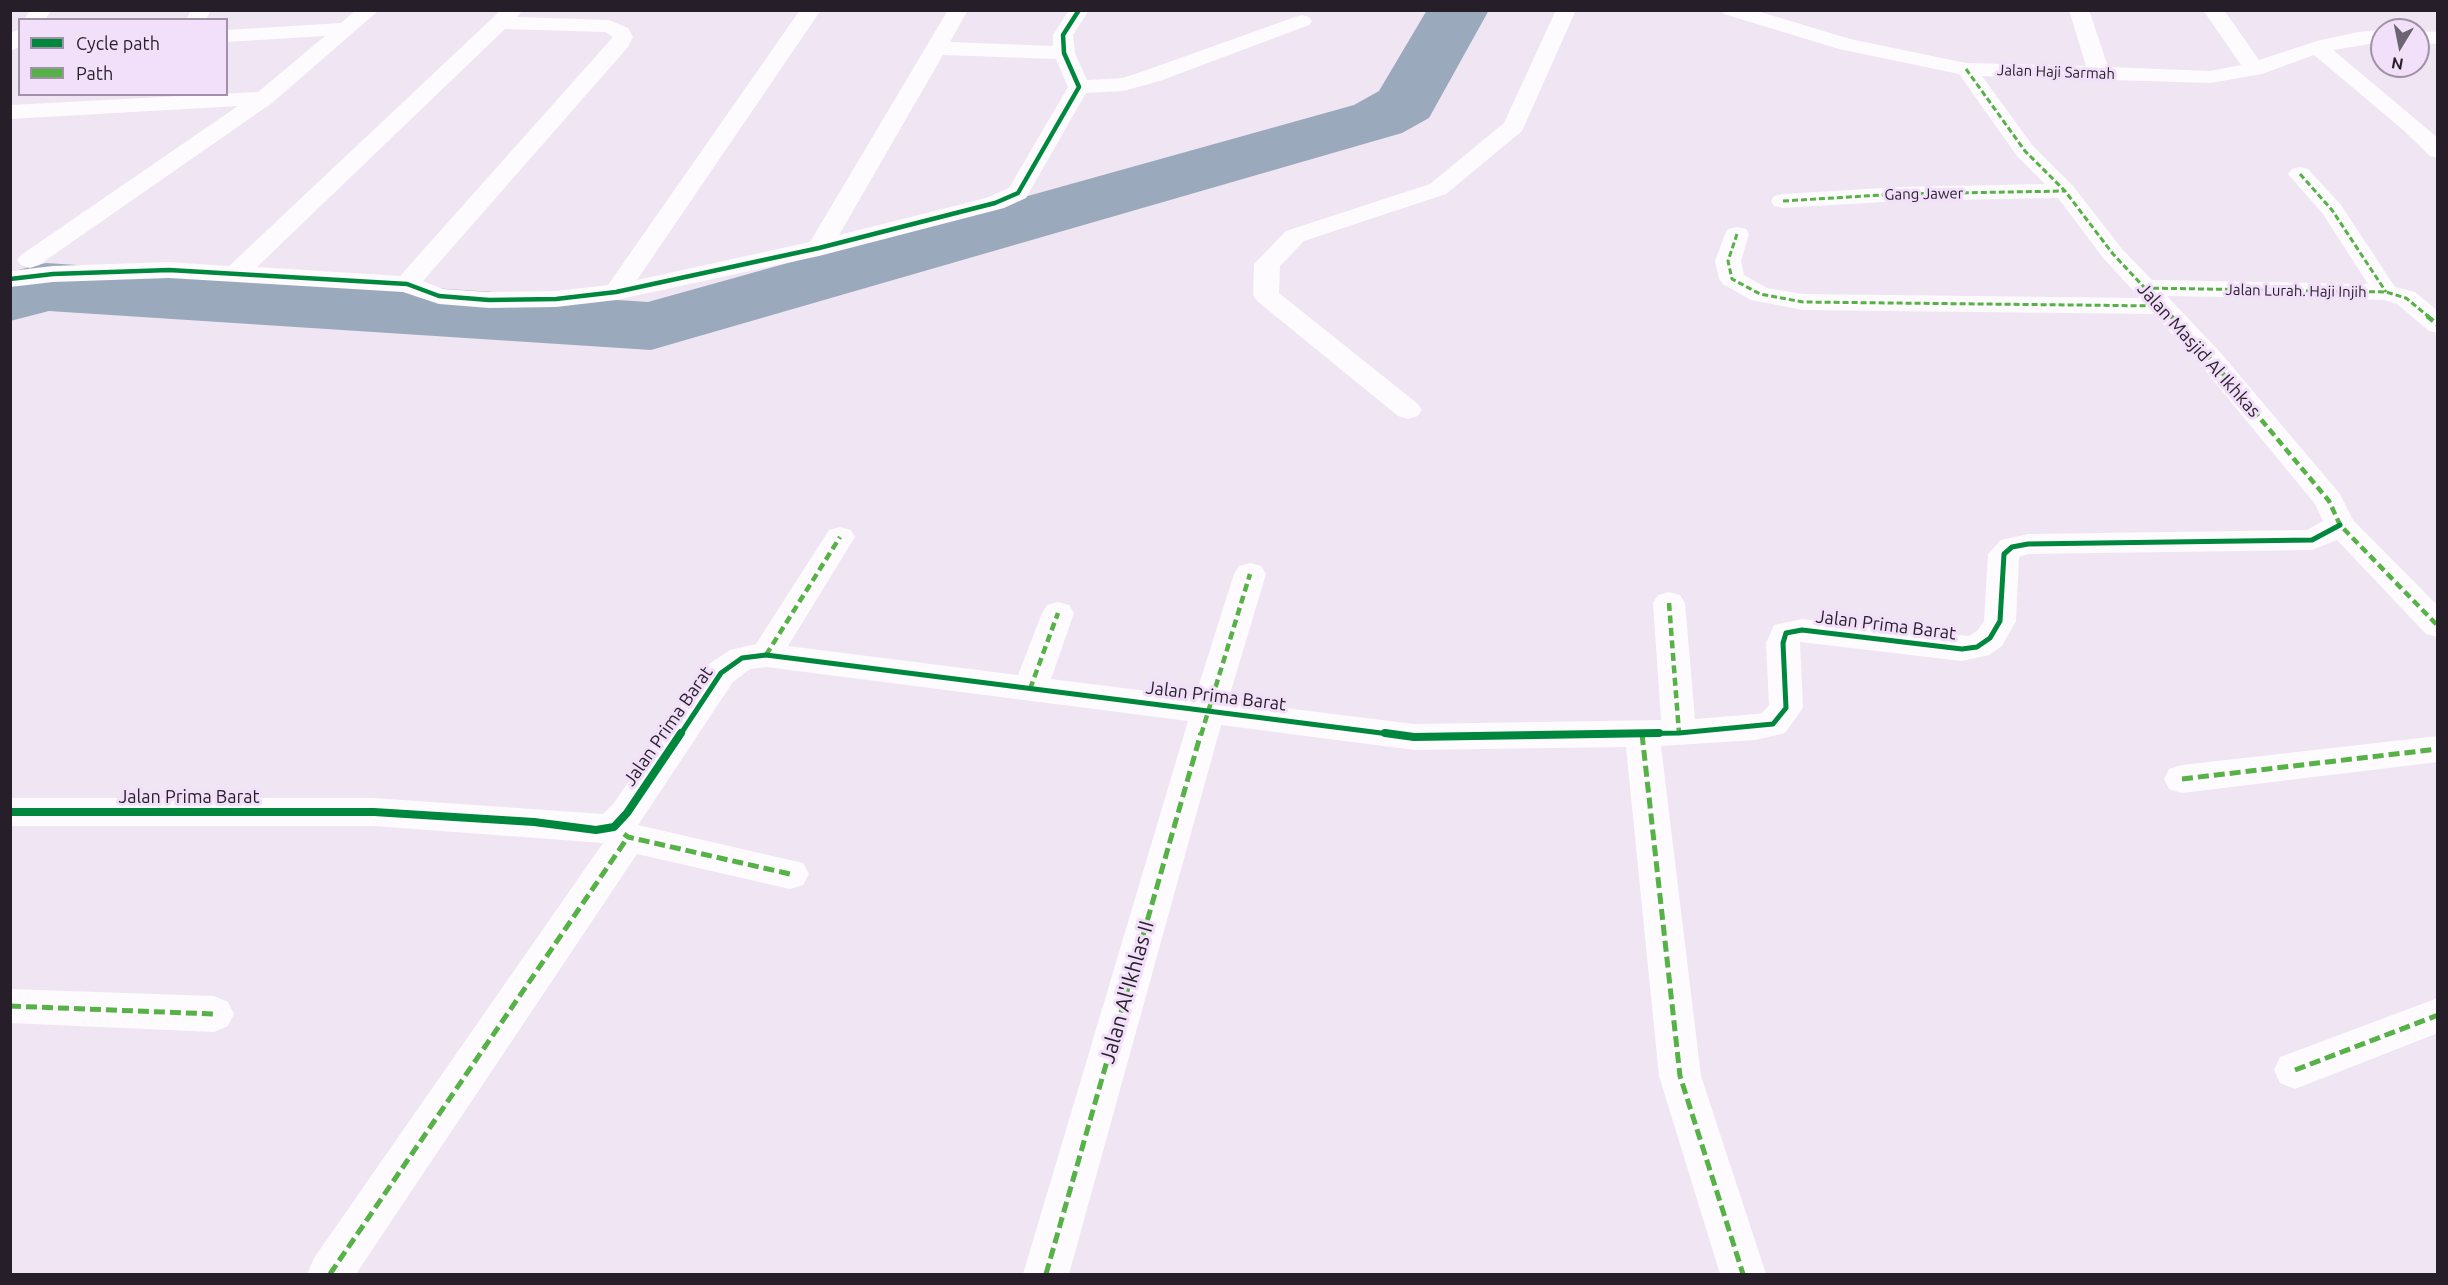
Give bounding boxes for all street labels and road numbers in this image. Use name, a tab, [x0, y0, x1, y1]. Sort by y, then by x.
street label: Jalan Haji Sarmah	[1997, 61, 2115, 83]
street label: Gang Jawer	[1884, 184, 1964, 204]
street label: Jalan Masjid Al Ikhkas	[2133, 278, 2265, 422]
street label: Jalan Lurah. Haji Injih	[2225, 281, 2367, 301]
street label: Jalan Prima Barat	[1815, 606, 1957, 644]
street label: Jalan Prima Barat	[619, 662, 717, 790]
street label: Jalan Prima Barat	[1145, 677, 1287, 715]
street label: Jalan Prima Barat	[118, 786, 260, 808]
street label: Jalan Al'Ikhlas II	[1095, 918, 1159, 1066]

